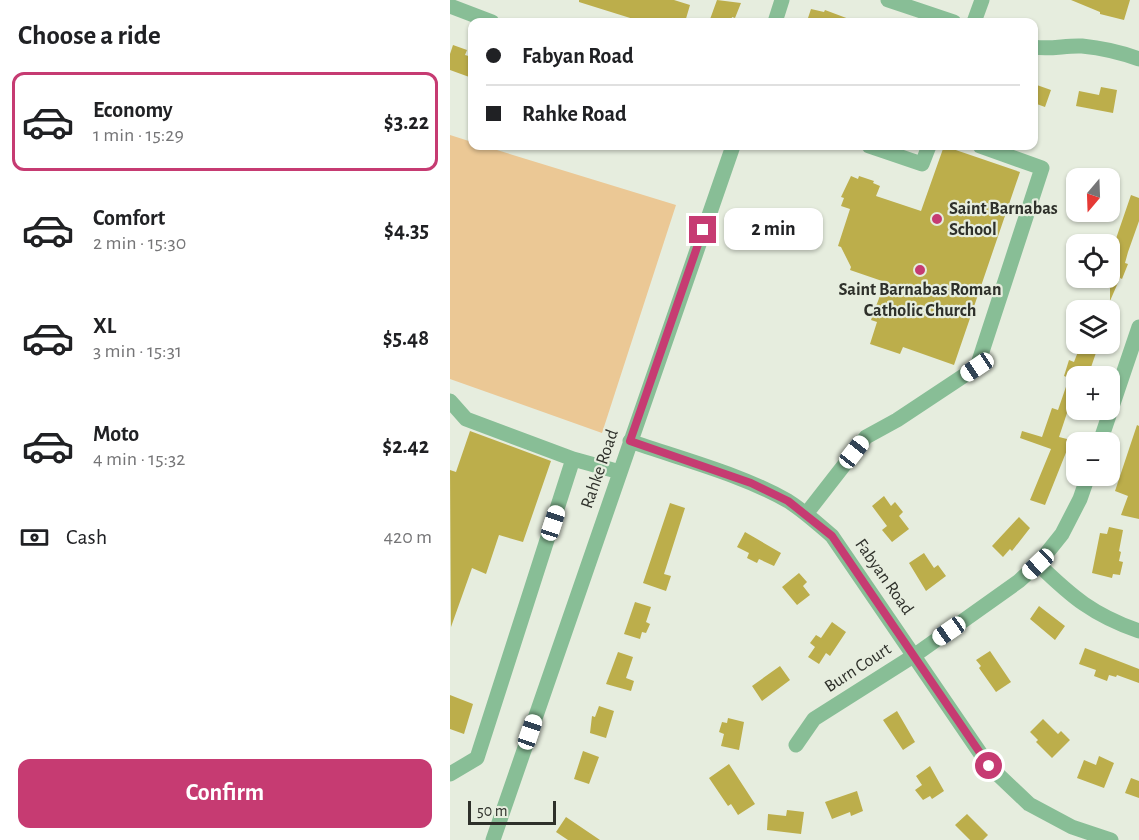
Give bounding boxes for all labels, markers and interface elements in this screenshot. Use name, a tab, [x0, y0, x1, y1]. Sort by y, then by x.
text: Choose a ride	[18, 22, 161, 49]
text: Fabyan Road	[522, 45, 634, 67]
icon: car	[21, 95, 75, 149]
text: Economy	[93, 99, 173, 121]
text: Rahke Road	[522, 103, 627, 125]
text: $3.22	[384, 111, 429, 133]
text: 1 min · 15:29	[93, 125, 184, 145]
north arrow	[1066, 168, 1120, 222]
map controls	[1066, 168, 1120, 486]
place label: Saint Barnabas School	[949, 200, 1058, 239]
icon: car	[21, 203, 75, 257]
text: Comfort	[93, 207, 165, 229]
callout: 2 min	[724, 209, 823, 251]
marker: Saint Barnabas School	[930, 212, 944, 226]
route end	[689, 216, 716, 243]
text: $4.35	[384, 219, 429, 241]
text: 2 min	[751, 219, 796, 239]
text: 2 min · 15:30	[93, 233, 186, 253]
button: locate	[1066, 234, 1120, 288]
marker: Saint Barnabas Roman Catholic Church	[913, 263, 927, 277]
place label: Saint Barnabas Roman Catholic Church	[839, 281, 1001, 320]
button: layers	[1066, 300, 1120, 354]
icon: car	[21, 311, 75, 365]
text: XL	[93, 315, 116, 337]
text: $5.48	[383, 327, 429, 349]
text: 3 min · 15:31	[93, 341, 182, 361]
car	[957, 349, 997, 385]
button: +	[1066, 366, 1120, 420]
icon: car	[21, 419, 75, 473]
text: Moto	[93, 423, 139, 445]
street label: Rahke Road	[578, 427, 622, 511]
car	[836, 432, 872, 472]
button: −	[1066, 432, 1120, 486]
text: $2.42	[382, 435, 429, 457]
text: 4 min · 15:32	[93, 449, 185, 469]
car	[539, 503, 567, 543]
icon: cash	[18, 521, 51, 554]
text: Cash	[66, 526, 107, 548]
text: 420 m	[383, 527, 432, 547]
street label: Fabyan Road	[851, 536, 917, 618]
car	[1019, 545, 1057, 583]
car	[929, 613, 969, 649]
street label: Burn Court	[822, 640, 895, 696]
car	[516, 712, 544, 752]
route start	[975, 752, 1002, 779]
button: Confirm	[18, 759, 432, 828]
scale bar	[468, 798, 556, 826]
text: 50 m	[477, 803, 508, 819]

